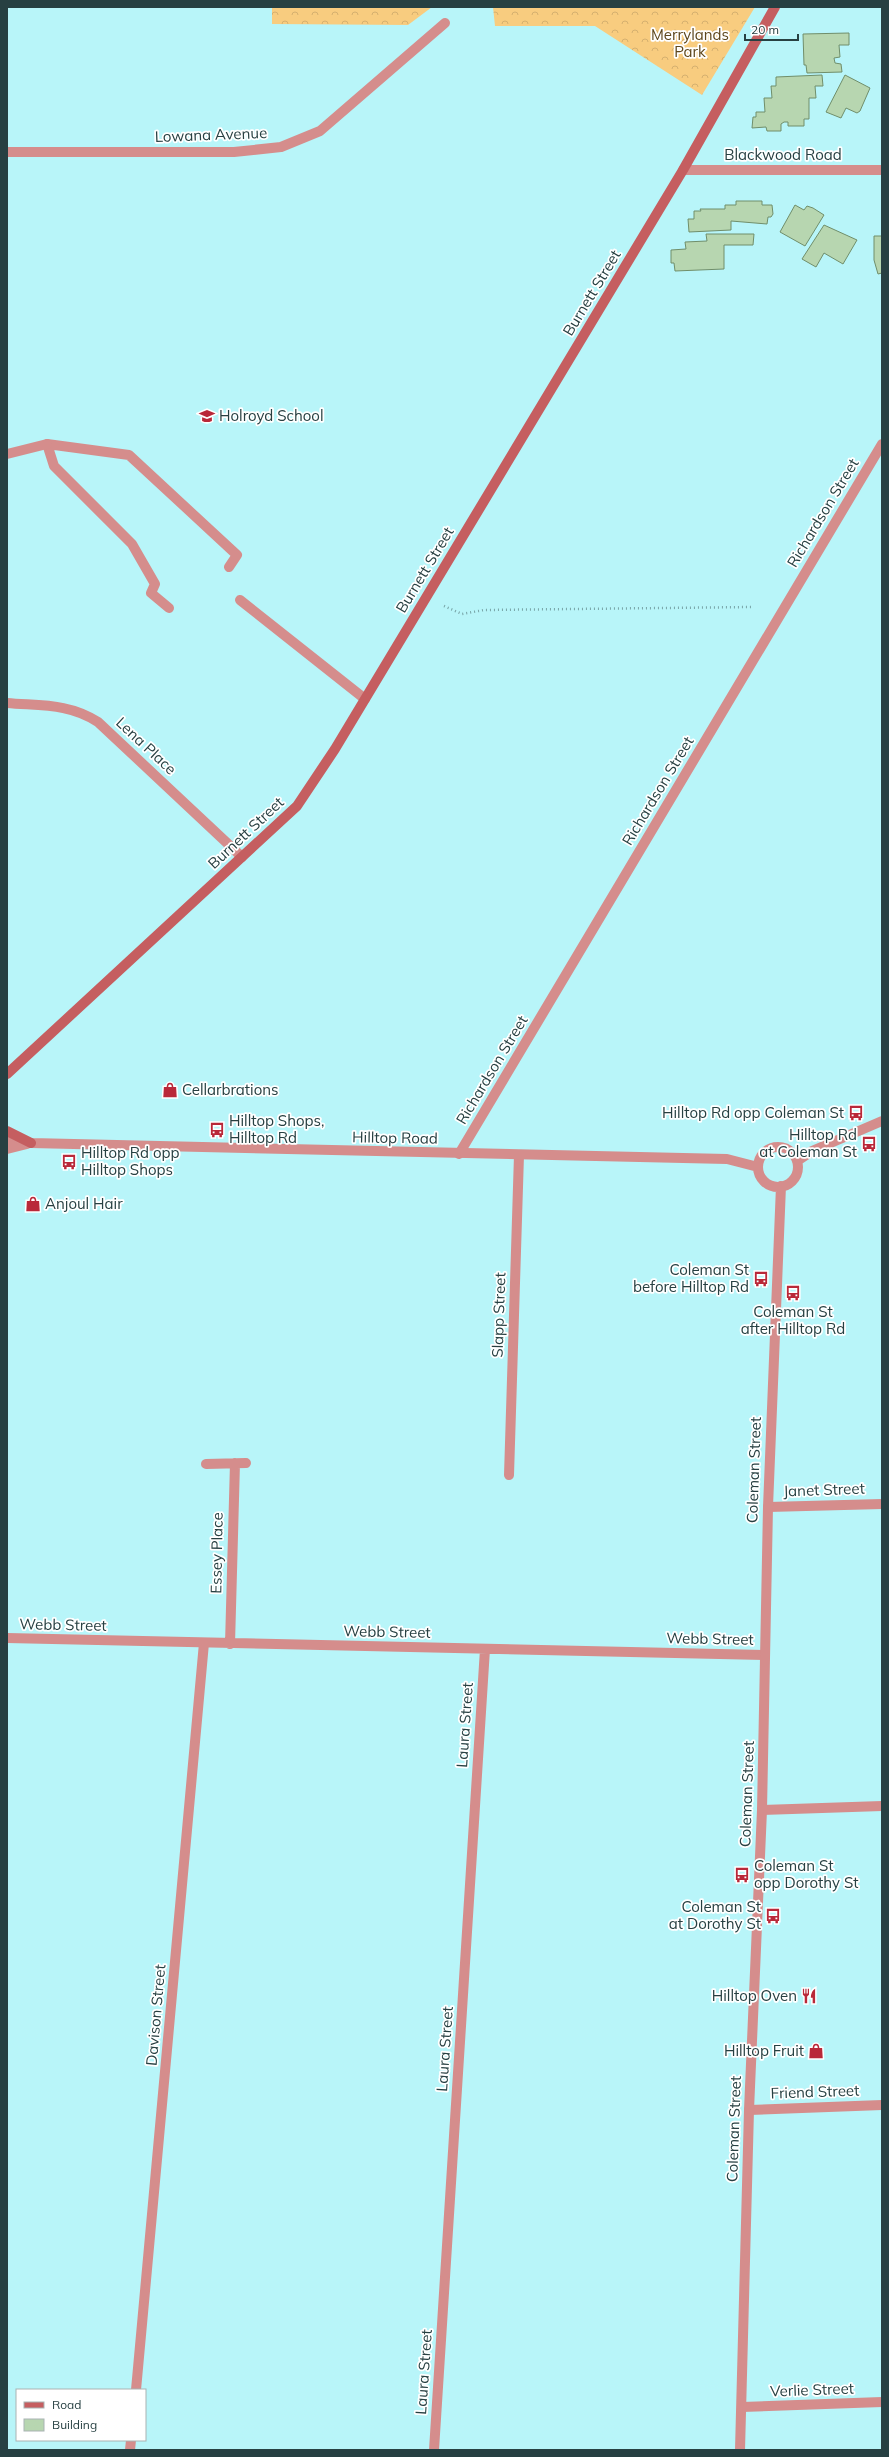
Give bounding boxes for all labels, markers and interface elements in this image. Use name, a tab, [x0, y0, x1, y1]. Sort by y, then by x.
scale bar	[745, 16, 798, 42]
text: 20 m	[751, 22, 779, 37]
park label: Merrylands Park	[651, 25, 729, 61]
street label: Lowana Avenue	[154, 123, 267, 146]
street label: Blackwood Road	[724, 145, 842, 164]
street label: Burnett Street	[558, 246, 625, 339]
place label: Holroyd School	[219, 406, 323, 425]
school or university icon: Holroyd School	[198, 407, 216, 425]
street label: Richardson Street	[783, 455, 863, 571]
street label: Burnett Street	[391, 523, 458, 616]
street label: Lena Place	[112, 713, 181, 778]
street label: Richardson Street	[618, 733, 698, 849]
street label: Burnett Street	[204, 793, 288, 873]
street label: Richardson Street	[452, 1012, 532, 1128]
place label: Cellarbrations	[182, 1080, 278, 1099]
shop icon: Cellarbrations	[161, 1081, 179, 1099]
place label: Hilltop Rd opp Coleman St	[662, 1103, 844, 1122]
bus stop icon: Hilltop Rd opp Coleman St	[847, 1104, 865, 1122]
place label: Hilltop Shops, Hilltop Rd	[229, 1111, 324, 1147]
bus stop icon: Hilltop Shops, Hilltop Rd	[208, 1121, 226, 1139]
place label: Hilltop Rd at Coleman St	[759, 1125, 857, 1161]
street label: Hilltop Road	[352, 1127, 438, 1148]
bus stop icon: Hilltop Rd at Coleman St	[860, 1135, 878, 1153]
place label: Hilltop Rd opp Hilltop Shops	[81, 1143, 180, 1179]
bus stop icon: Hilltop Rd opp Hilltop Shops	[60, 1153, 78, 1171]
place label: Anjoul Hair	[45, 1194, 123, 1213]
shop icon: Anjoul Hair	[24, 1195, 42, 1213]
place label: Coleman St before Hilltop Rd	[633, 1260, 749, 1296]
bus stop icon: Coleman St before Hilltop Rd	[752, 1270, 770, 1288]
street label: Slapp Street	[488, 1272, 509, 1358]
bus stop icon: Coleman St after Hilltop Rd	[784, 1284, 802, 1302]
place label: Coleman St after Hilltop Rd	[741, 1302, 845, 1338]
street label: Coleman Street	[742, 1416, 765, 1523]
street label: Janet Street	[783, 1479, 865, 1500]
street label: Essey Place	[206, 1512, 227, 1594]
street label: Webb Street	[19, 1614, 107, 1635]
street label: Webb Street	[343, 1621, 431, 1642]
street label: Webb Street	[666, 1628, 754, 1649]
street label: Laura Street	[452, 1682, 477, 1768]
street label: Coleman Street	[735, 1740, 758, 1847]
place label: Coleman St opp Dorothy St	[754, 1856, 859, 1892]
bus stop icon: Coleman St opp Dorothy St	[733, 1866, 751, 1884]
place label: Coleman St at Dorothy St	[669, 1897, 761, 1933]
bus stop icon: Coleman St at Dorothy St	[764, 1907, 782, 1925]
street label: Davison Street	[142, 1963, 169, 2067]
place label: Hilltop Oven	[712, 1986, 797, 2005]
restaurant icon: Hilltop Oven	[800, 1987, 818, 2005]
street label: Laura Street	[432, 2006, 457, 2092]
place label: Hilltop Fruit	[724, 2041, 804, 2060]
shop icon: Hilltop Fruit	[807, 2042, 825, 2060]
street label: Coleman Street	[722, 2075, 745, 2182]
street label: Friend Street	[770, 2080, 860, 2103]
street label: Laura Street	[411, 2329, 436, 2415]
street label: Verlie Street	[770, 2379, 854, 2400]
legend	[16, 2389, 146, 2441]
text: Road	[52, 2397, 81, 2412]
text: Building	[52, 2417, 97, 2432]

